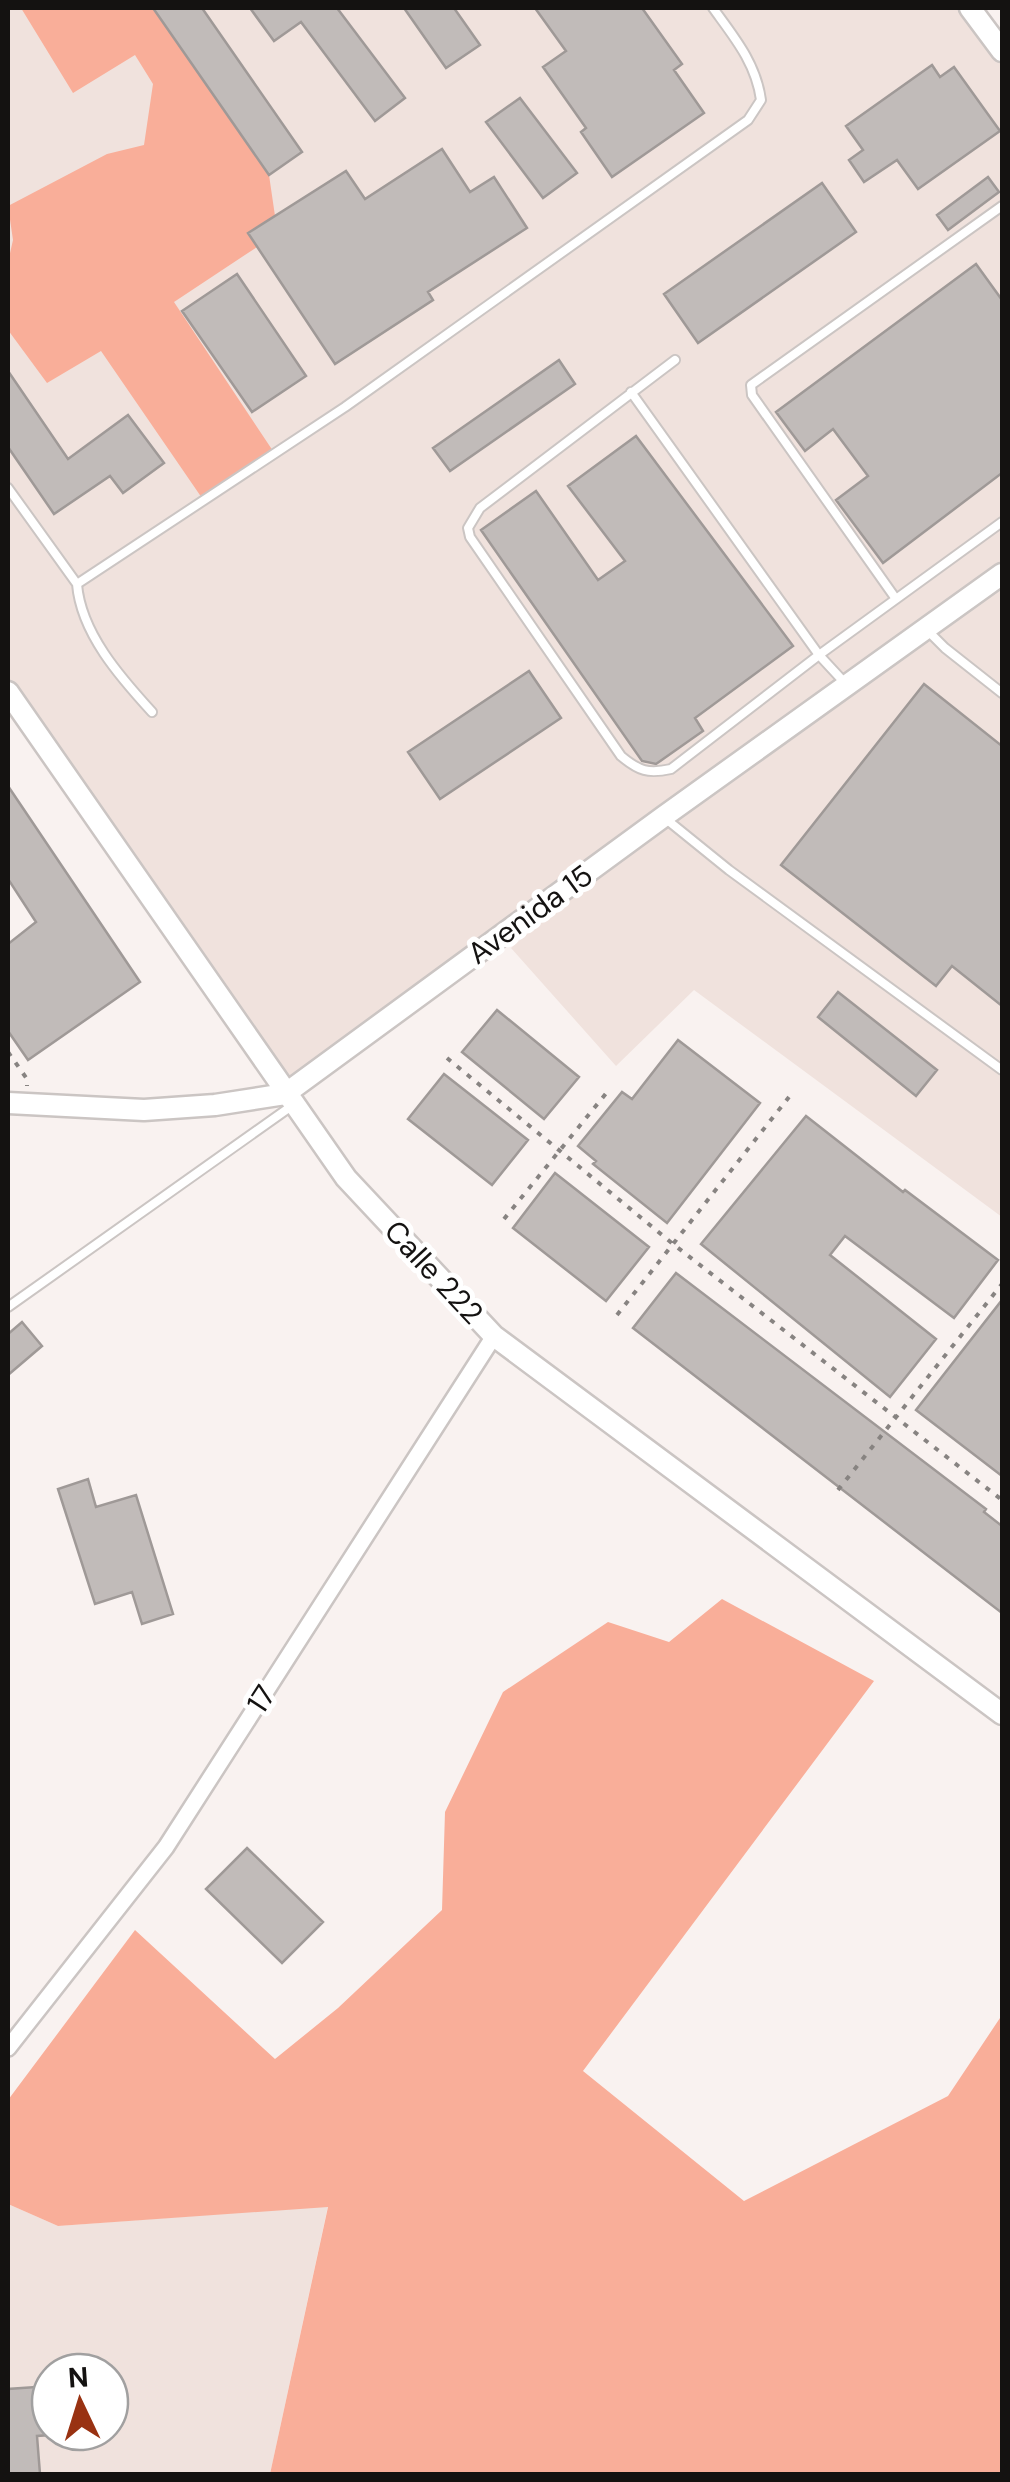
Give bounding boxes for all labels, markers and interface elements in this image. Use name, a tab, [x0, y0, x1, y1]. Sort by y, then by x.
street label: Avenida 15	[460, 855, 600, 973]
street label: Calle 222	[376, 1212, 492, 1332]
street label: 17	[238, 1678, 284, 1720]
north arrow	[30, 2352, 130, 2452]
text: N	[67, 2358, 90, 2397]

